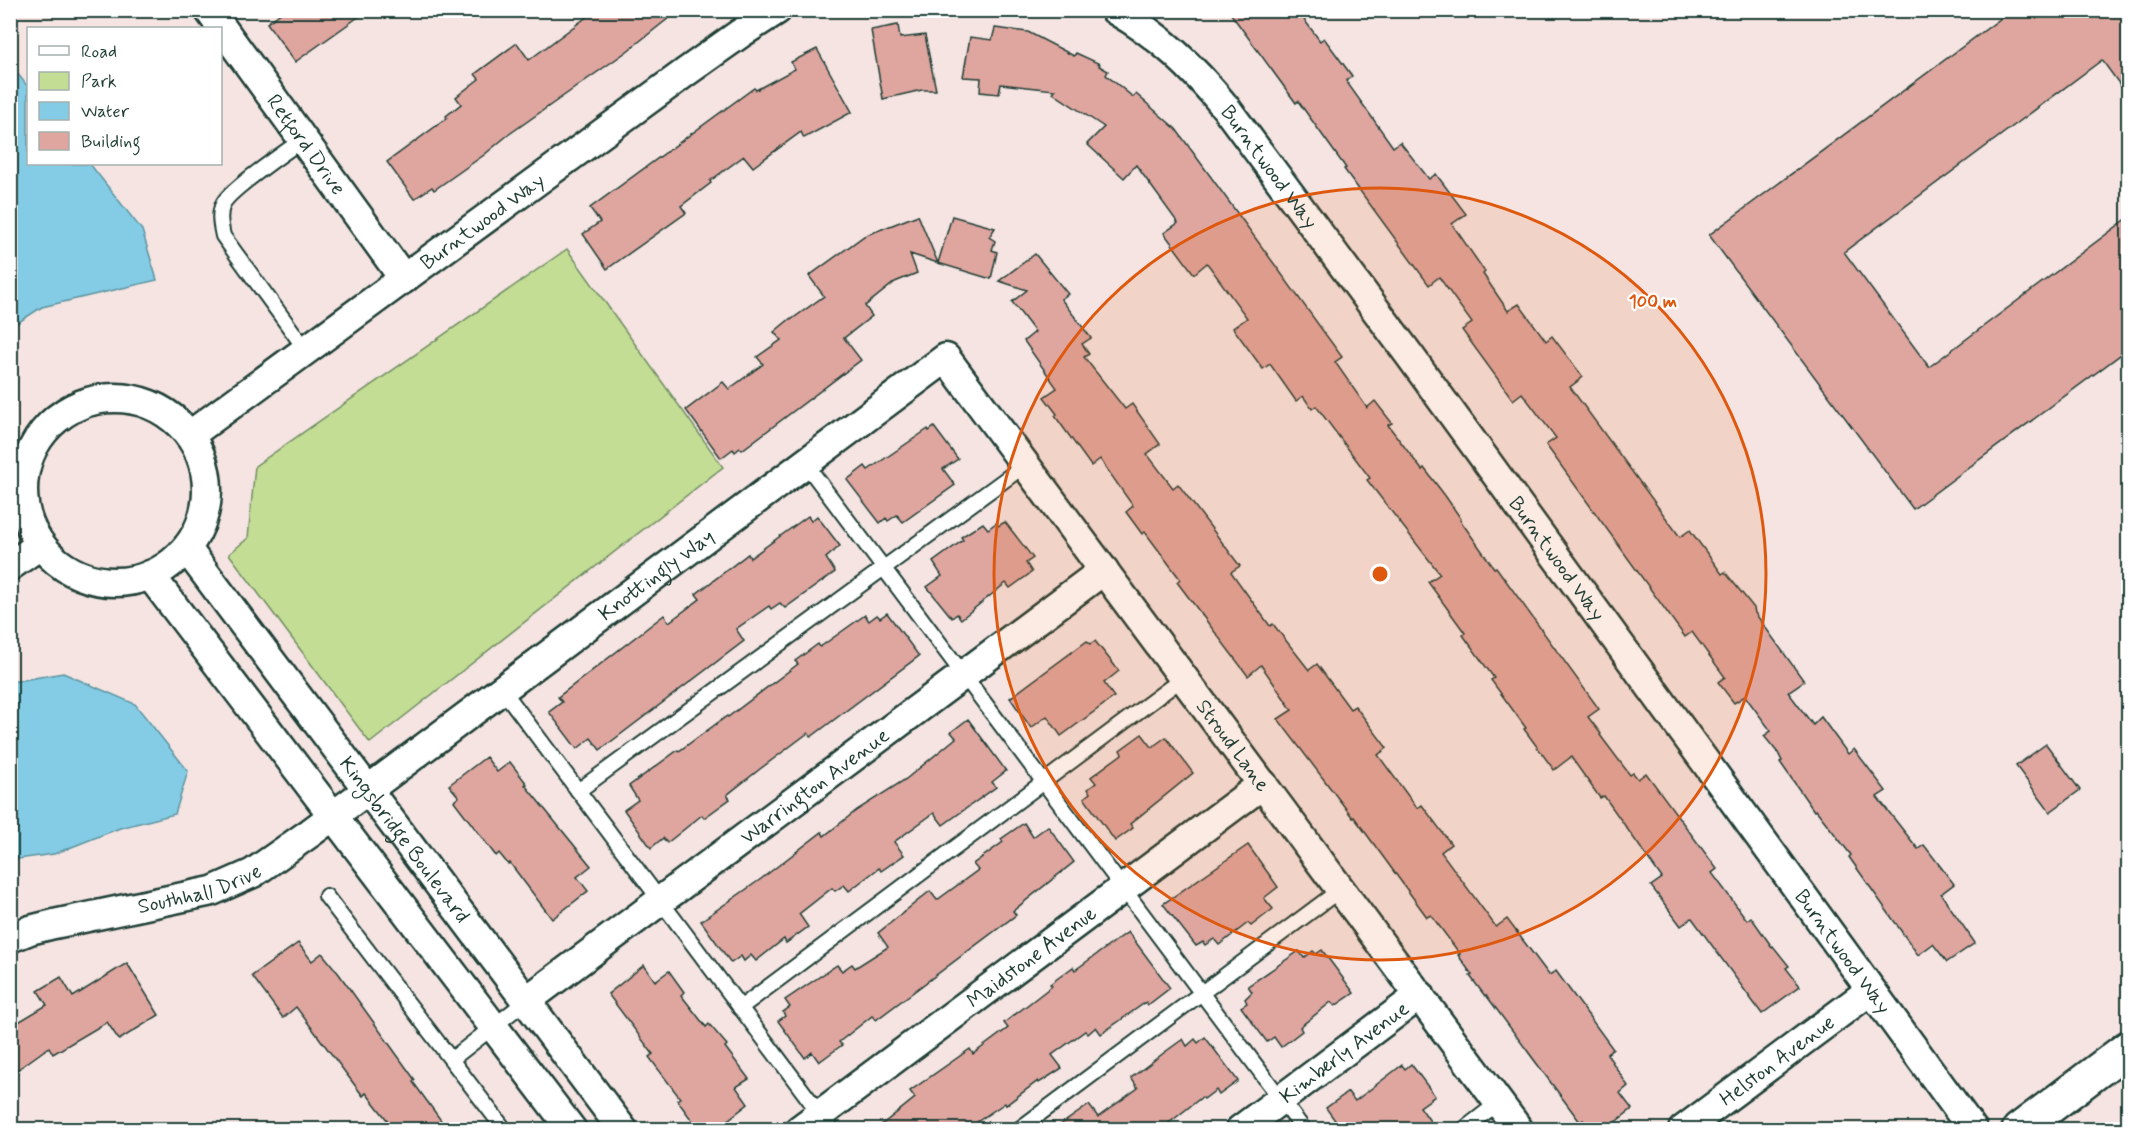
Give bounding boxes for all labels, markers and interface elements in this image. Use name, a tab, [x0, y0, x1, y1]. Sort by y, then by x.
legend	[27, 27, 222, 165]
text: Road	[81, 40, 117, 64]
text: Park	[81, 70, 117, 94]
street label: Retford Drive	[260, 89, 352, 201]
text: Water	[81, 100, 130, 124]
street label: Burntwood Way	[1213, 100, 1324, 235]
text: Building	[81, 130, 141, 156]
street label: Burntwood Way	[415, 167, 551, 277]
text: 100 m	[1629, 290, 1677, 314]
street label: Burntwood Way	[1502, 491, 1611, 627]
street label: Knottingly Way	[593, 523, 720, 628]
centre of rings	[1370, 564, 1390, 584]
street label: Stroud Lane	[1189, 694, 1276, 798]
street label: Warrington Avenue	[735, 722, 895, 851]
street label: Kingsbridge Boulevard	[332, 751, 476, 929]
street label: Southhall Drive	[135, 858, 268, 921]
street label: Burntwood Way	[1787, 884, 1897, 1020]
street label: Maidstone Avenue	[961, 900, 1103, 1015]
street label: Kimberly Avenue	[1274, 995, 1415, 1111]
street label: Helston Avenue	[1714, 1009, 1841, 1113]

